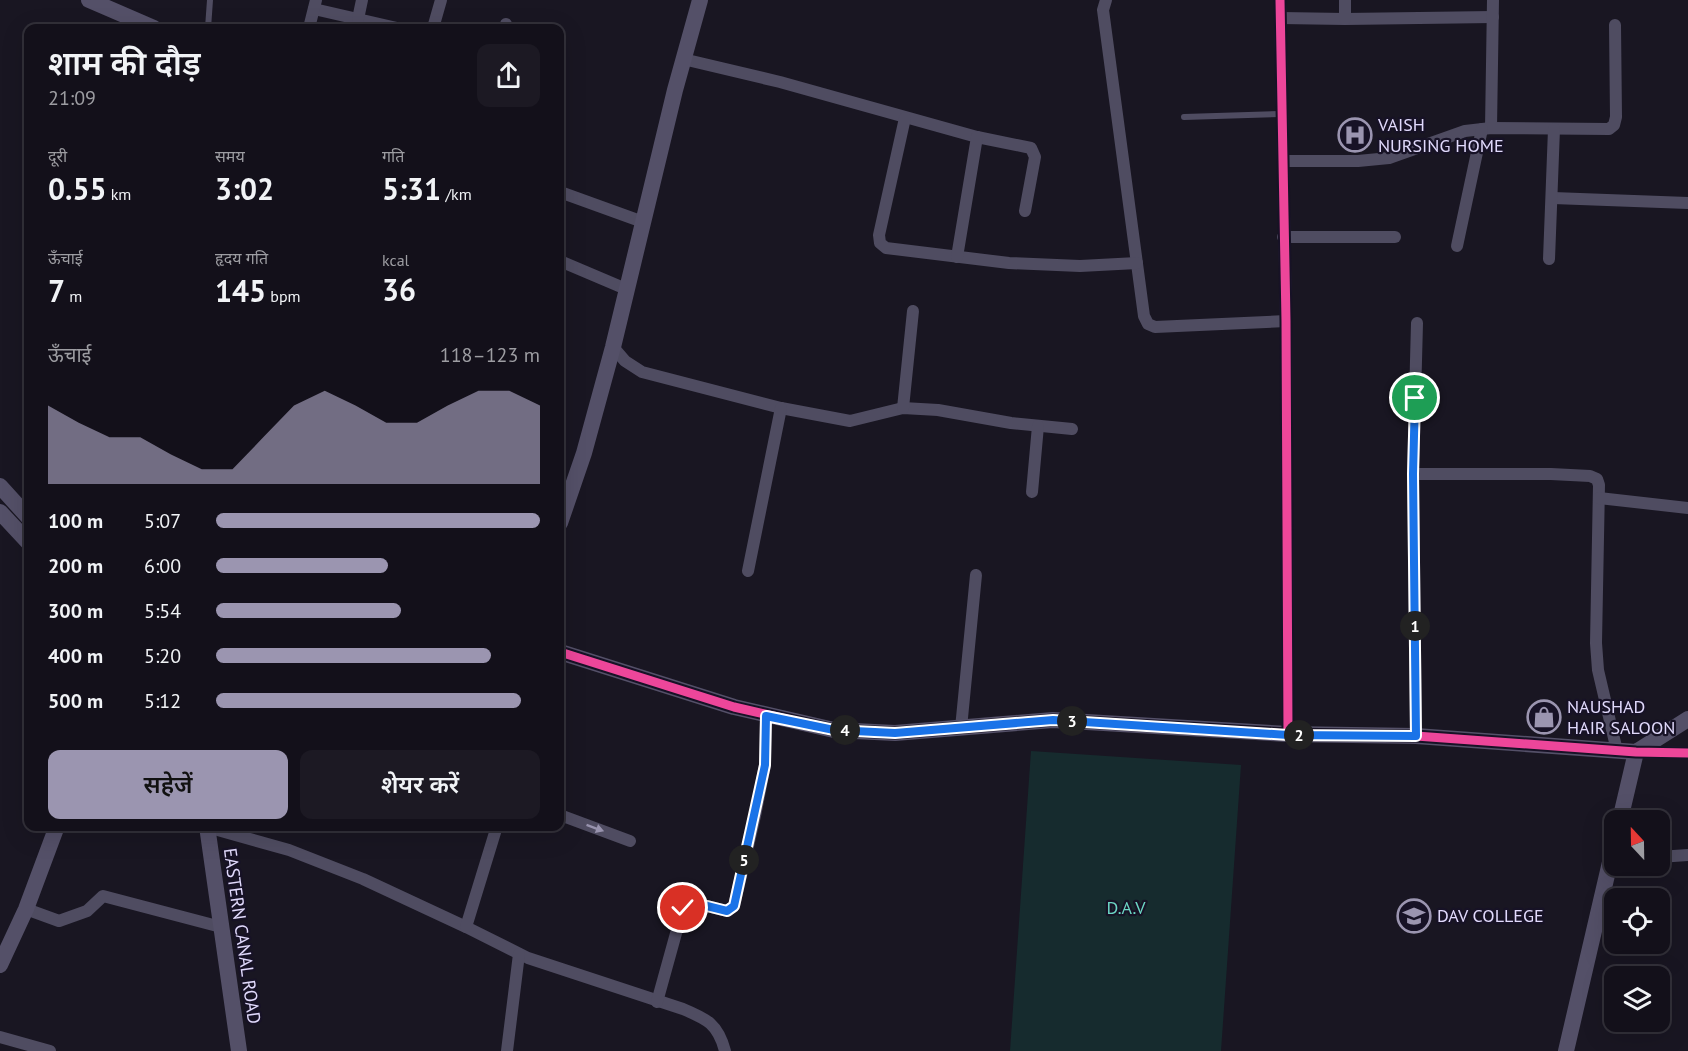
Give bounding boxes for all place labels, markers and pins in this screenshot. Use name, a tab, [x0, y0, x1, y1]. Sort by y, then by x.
place label: VAISH NURSING HOME	[1377, 113, 1504, 157]
hospital icon: VAISH NURSING HOME	[1337, 117, 1373, 153]
pin	[1389, 372, 1440, 423]
pin: 1	[1400, 611, 1430, 641]
place label: NAUSHAD HAIR SALOON	[1567, 695, 1675, 739]
shop icon: NAUSHAD HAIR SALOON	[1526, 699, 1562, 735]
pin: 3	[1057, 706, 1087, 736]
pin: 4	[830, 715, 860, 745]
pin: 2	[1284, 720, 1314, 750]
pin: 5	[729, 845, 759, 875]
pin	[657, 882, 708, 933]
school or university icon: DAV COLLEGE	[1396, 898, 1432, 934]
place label: DAV COLLEGE	[1437, 904, 1544, 927]

